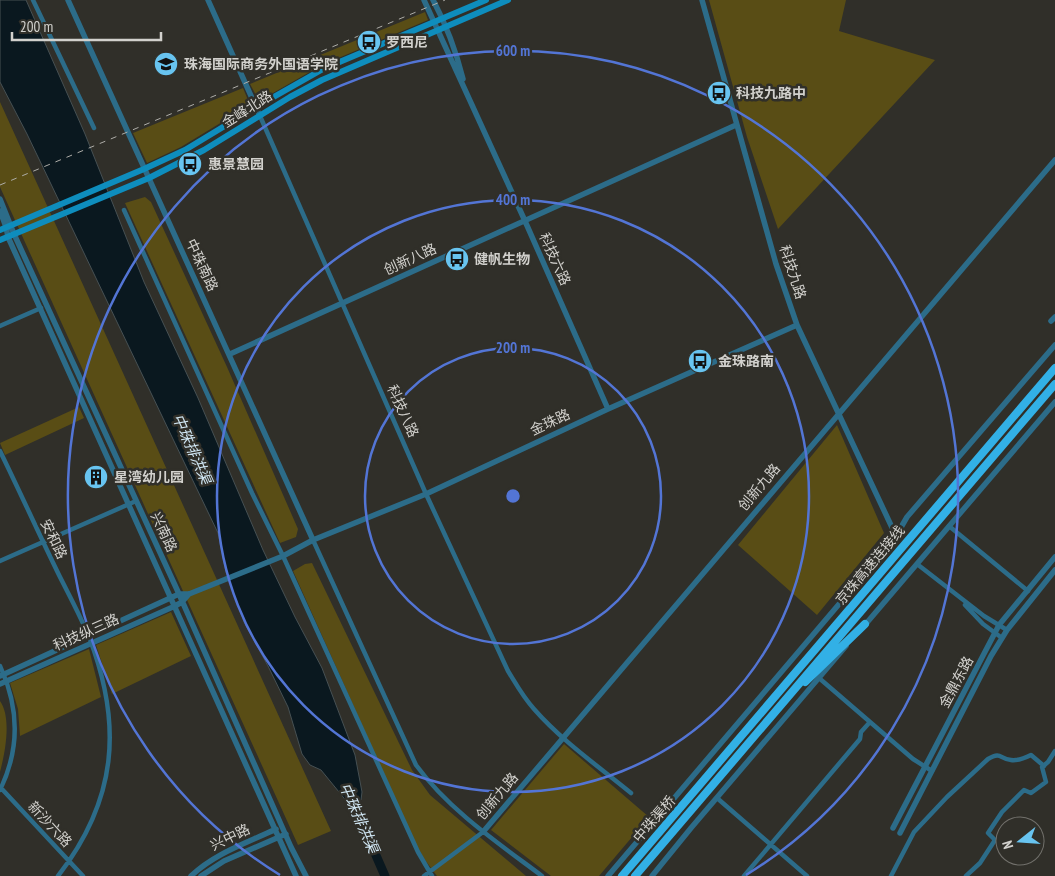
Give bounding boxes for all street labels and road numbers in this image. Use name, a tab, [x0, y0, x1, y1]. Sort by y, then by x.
street label: 金峰北路	[218, 87, 276, 131]
street label: 科技六路	[535, 230, 575, 288]
street label: 中珠南路	[182, 236, 222, 294]
street label: 创新八路	[381, 239, 439, 279]
street label: 科技九路	[776, 243, 810, 301]
street label: 科技八路	[383, 382, 423, 440]
street label: 金珠路	[527, 405, 573, 439]
street label: 创新九路	[734, 460, 784, 514]
street label: 兴南路	[147, 509, 181, 555]
street label: 安和路	[37, 516, 71, 562]
street label: 京珠高速连接线	[832, 522, 908, 608]
street label: 科技纵三路	[50, 610, 122, 654]
street label: 金鼎东路	[935, 653, 977, 711]
street label: 创新九路	[472, 769, 522, 823]
street label: 中珠渠桥	[629, 792, 679, 846]
street label: 新沙六路	[24, 797, 76, 851]
street label: 兴中路	[207, 820, 253, 854]

